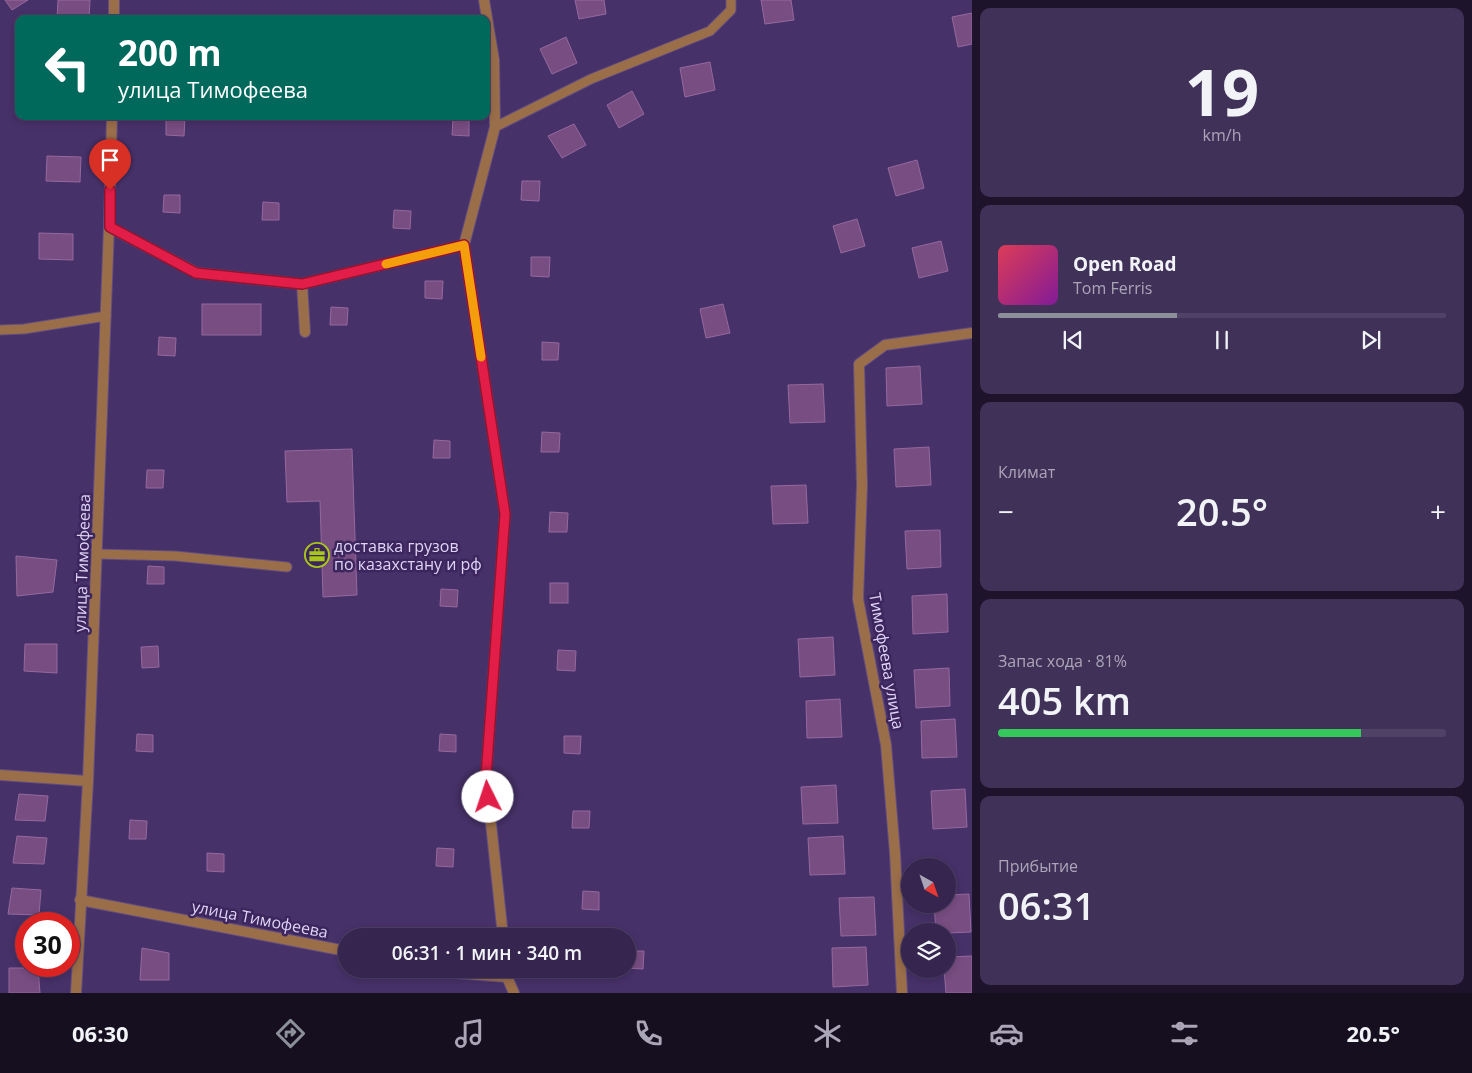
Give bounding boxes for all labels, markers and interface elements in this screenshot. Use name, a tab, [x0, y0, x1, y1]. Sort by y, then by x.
text: 200 m	[118, 29, 222, 76]
icon: left	[35, 35, 100, 100]
text: 19	[1185, 47, 1259, 135]
text: улица Тимофеева	[118, 74, 308, 104]
text: km/h	[1203, 124, 1241, 146]
pin	[89, 139, 131, 190]
icon: arrive	[96, 146, 124, 174]
text: Open Road	[1073, 251, 1177, 277]
text: Tom Ferris	[1073, 277, 1152, 299]
icon: previous	[1059, 326, 1087, 354]
icon: pause	[1208, 326, 1236, 354]
icon: next	[1357, 326, 1385, 354]
text: Климат	[998, 461, 1055, 483]
text: 20.5°	[1176, 485, 1268, 537]
text: −	[998, 492, 1014, 530]
text: +	[1430, 492, 1446, 530]
street label: улица Тимофеева	[69, 494, 95, 632]
place label: доставка грузов по казахстану и рф	[334, 535, 482, 575]
office icon: доставка грузов по казахстану и рф	[304, 542, 330, 568]
street label: Тимофеева улица	[864, 591, 910, 731]
text: Запас хода · 81%	[998, 650, 1127, 672]
text: 405 km	[998, 674, 1131, 726]
position arrow	[461, 770, 513, 822]
text: Прибытие	[998, 855, 1078, 877]
north arrow	[901, 858, 956, 912]
map controls	[901, 858, 956, 978]
text: 06:31	[998, 879, 1095, 931]
street label: улица Тимофеева	[190, 895, 330, 943]
speed limit sign: 30	[15, 912, 80, 977]
button: layers	[901, 923, 956, 978]
text: 06:31 · 1 мин · 340 m	[392, 940, 582, 966]
icon: directions	[273, 1016, 308, 1051]
icon: music	[452, 1016, 487, 1051]
icon: phone	[631, 1016, 666, 1051]
icon: climate	[810, 1016, 845, 1051]
icon: car	[989, 1016, 1024, 1051]
icon: filters	[1167, 1016, 1202, 1051]
text: 06:30	[72, 1018, 129, 1048]
text: 20.5°	[1346, 1018, 1400, 1048]

